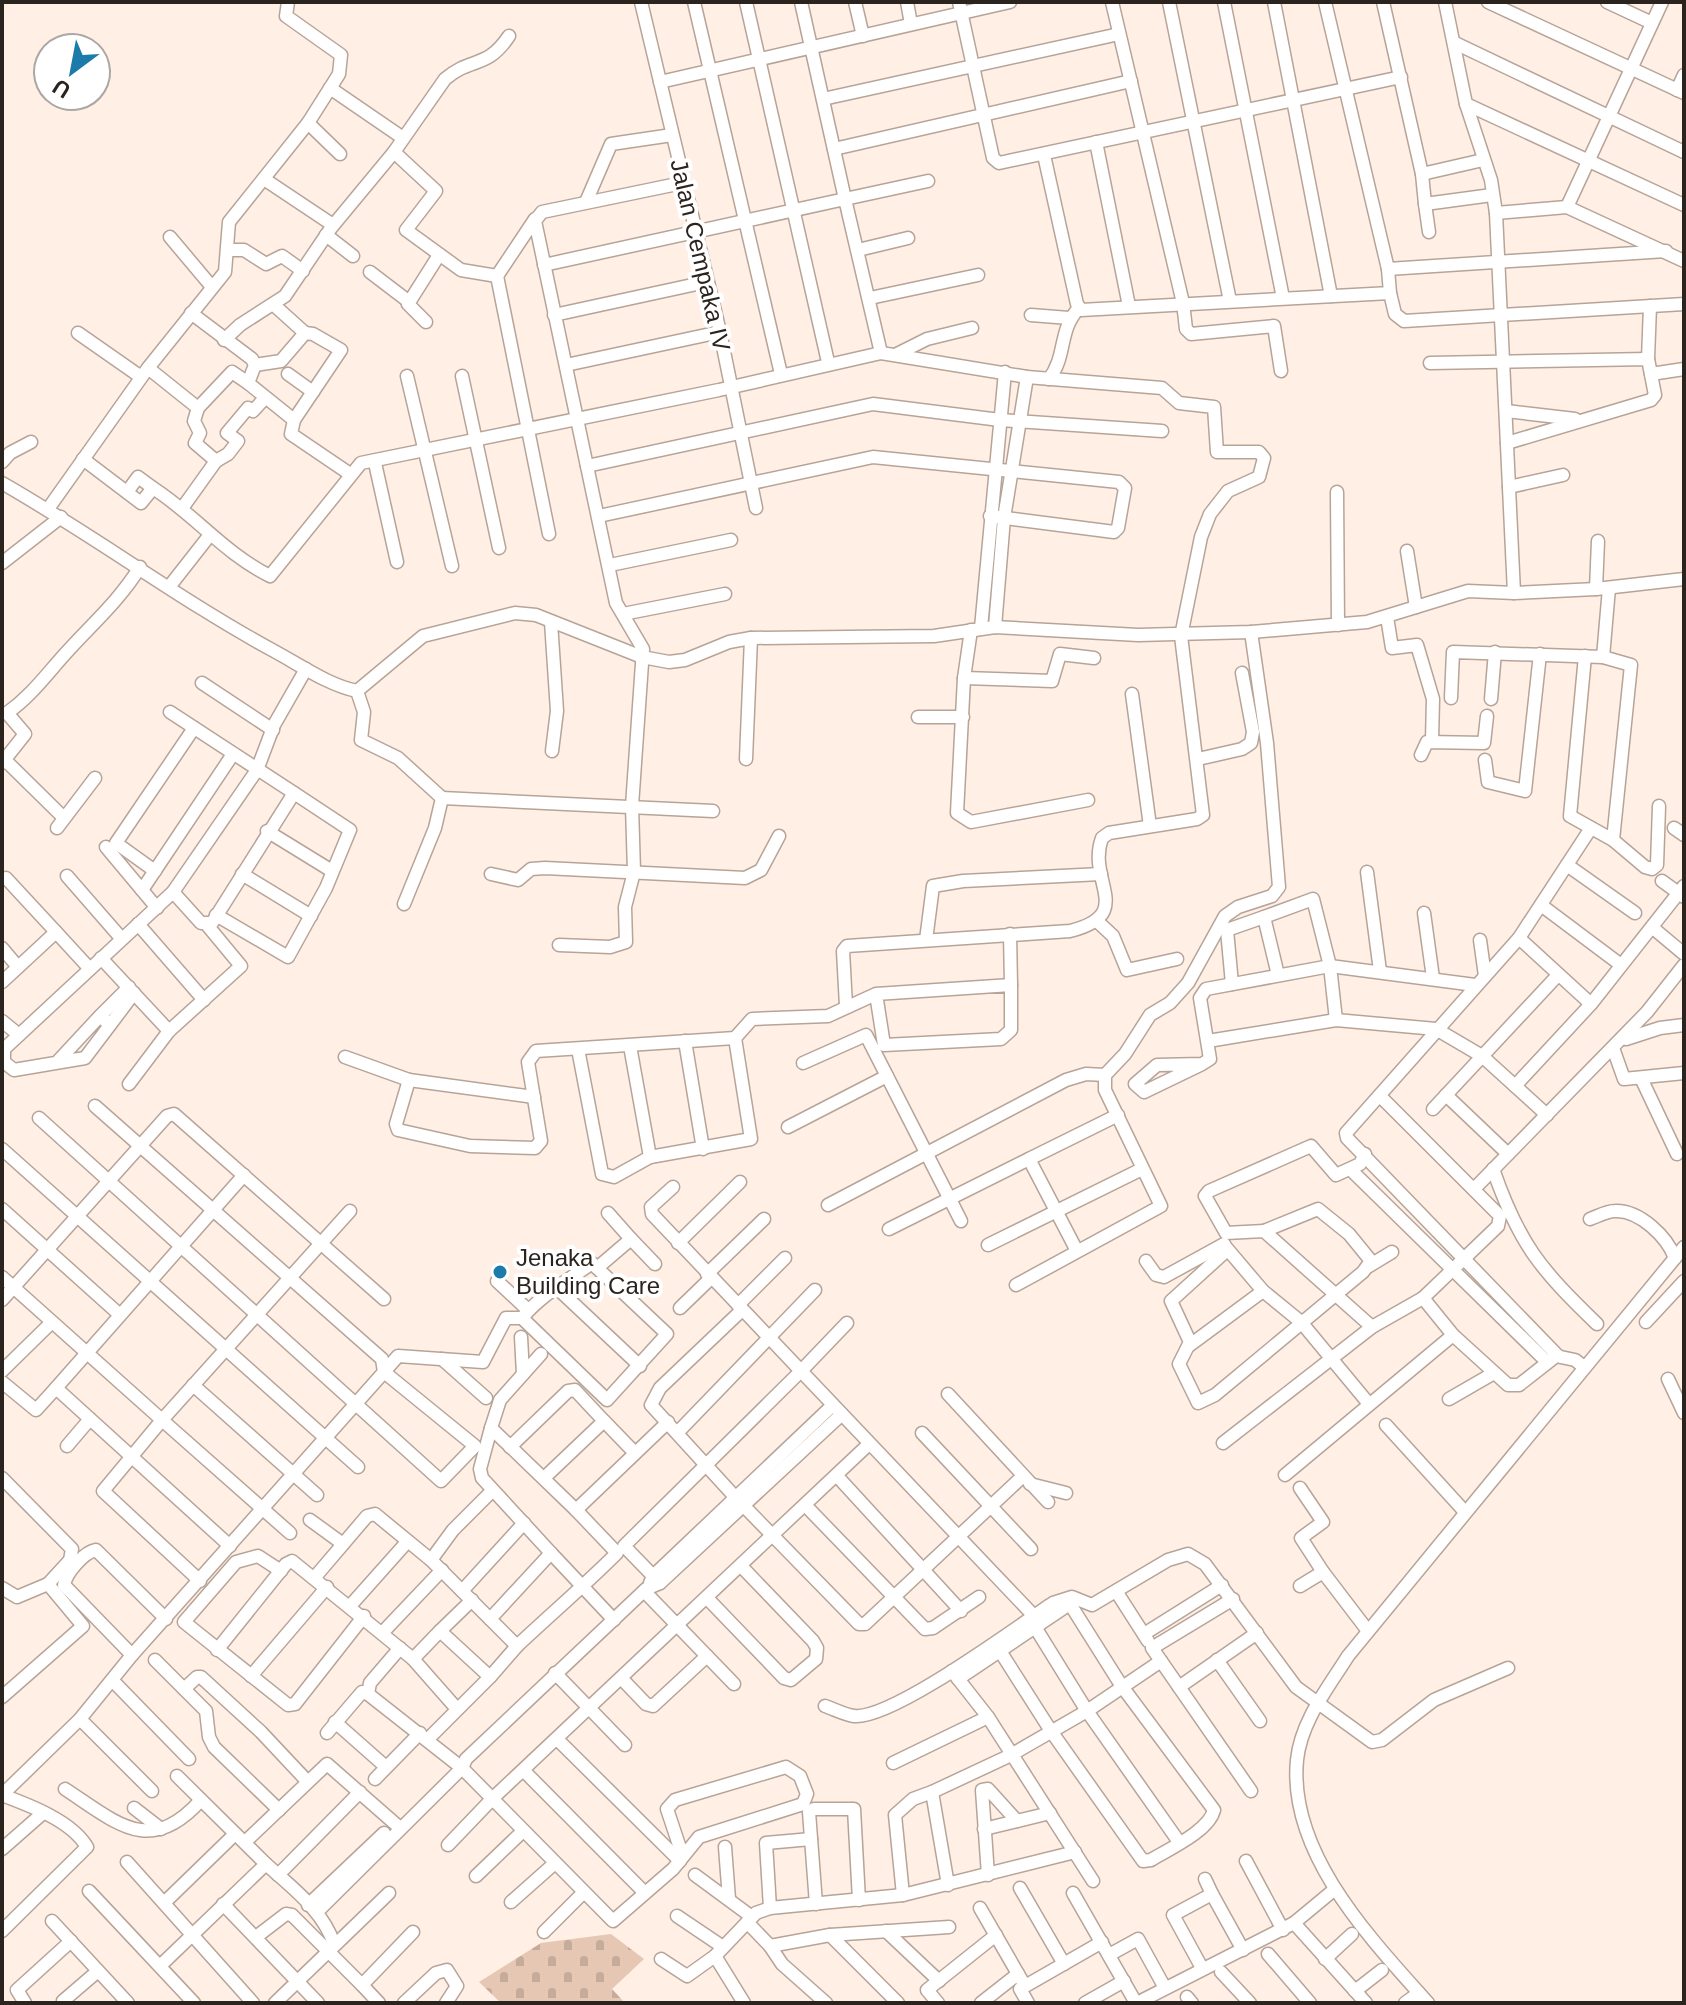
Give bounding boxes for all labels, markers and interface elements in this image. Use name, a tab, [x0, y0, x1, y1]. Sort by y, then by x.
north arrow	[32, 32, 112, 112]
text: U	[48, 74, 75, 103]
street label: Jalan Cempaka IV	[665, 156, 736, 353]
place label: Jenaka Building Care	[516, 1244, 660, 1299]
marker: Jenaka Building Care	[491, 1263, 509, 1281]

